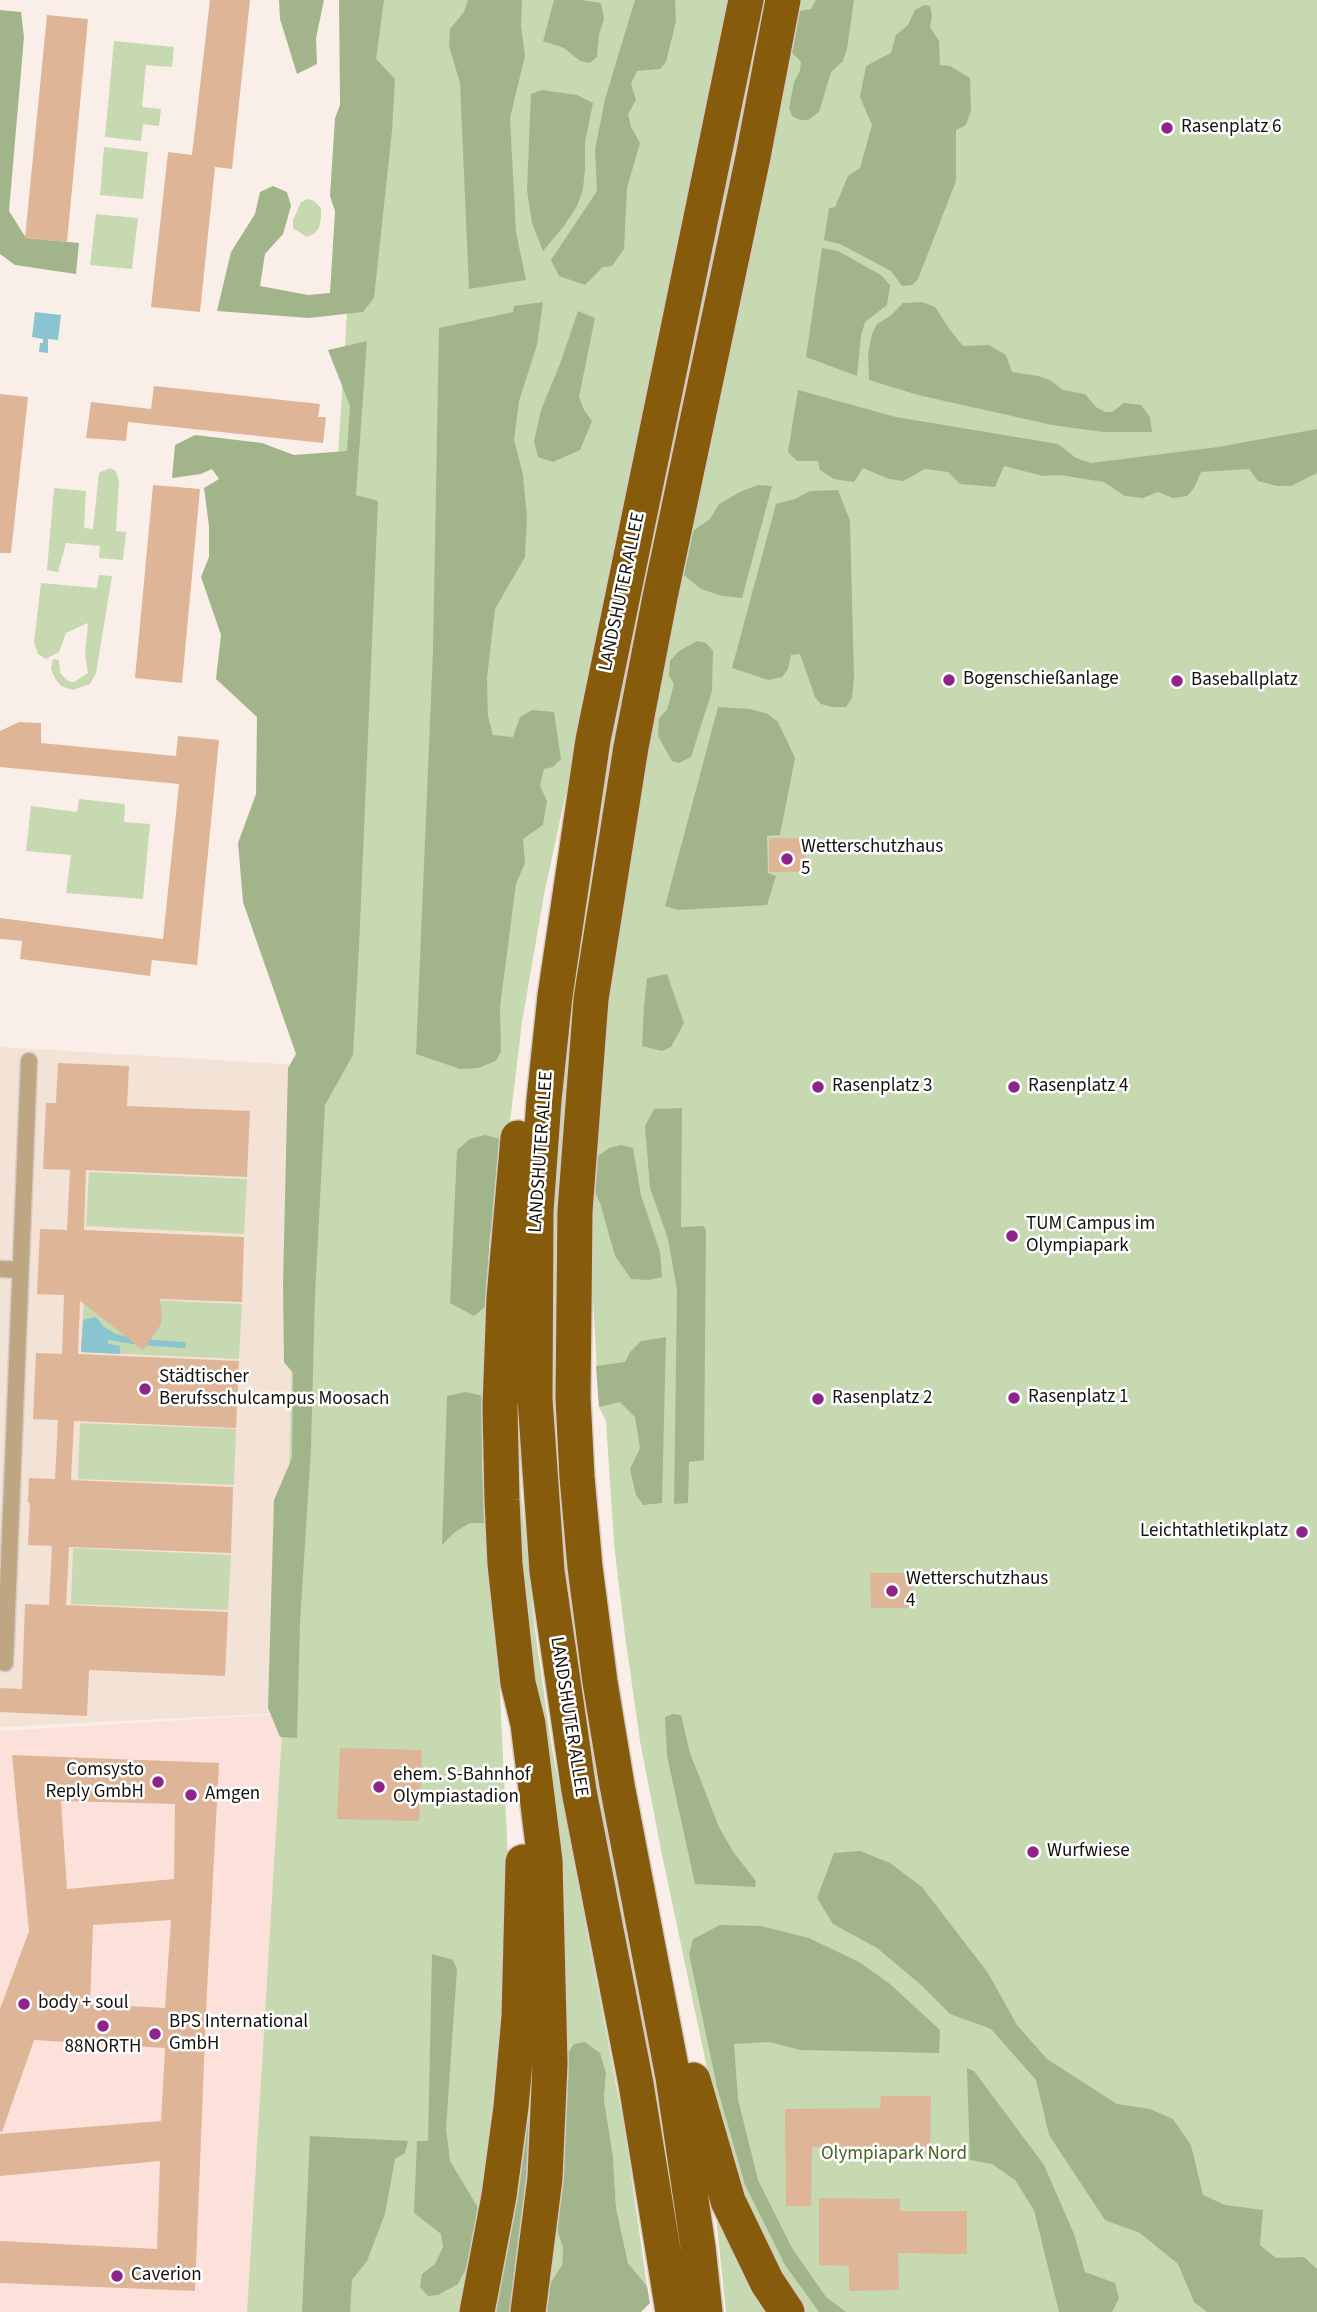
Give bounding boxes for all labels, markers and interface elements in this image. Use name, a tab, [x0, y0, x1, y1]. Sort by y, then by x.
place label: Rasenplatz 6	[1181, 117, 1282, 139]
marker: Rasenplatz 6	[1159, 120, 1175, 136]
street label: LANDSHUTER ALLEE	[595, 510, 651, 674]
place label: Bogenschießanlage	[963, 669, 1119, 691]
place label: Baseballplatz	[1191, 670, 1298, 692]
marker: Bogenschießanlage	[941, 672, 957, 688]
marker: Baseballplatz	[1169, 673, 1185, 689]
place label: Wetterschutzhaus 5	[801, 837, 943, 881]
marker: Wetterschutzhaus 5	[779, 851, 795, 867]
street label: LANDSHUTER ALLEE	[525, 1070, 559, 1234]
place label: Rasenplatz 3	[832, 1076, 933, 1098]
place label: Rasenplatz 4	[1028, 1076, 1129, 1098]
marker: Rasenplatz 3	[810, 1079, 826, 1095]
marker: Rasenplatz 4	[1006, 1079, 1022, 1095]
place label: TUM Campus im Olympiapark	[1026, 1214, 1155, 1258]
marker: TUM Campus im Olympiapark	[1004, 1228, 1020, 1244]
place label: Städtischer Berufsschulcampus Moosach	[159, 1367, 389, 1411]
marker: Städtischer Berufsschulcampus Moosach	[137, 1381, 153, 1397]
place label: Rasenplatz 1	[1028, 1387, 1129, 1409]
place label: Rasenplatz 2	[832, 1388, 933, 1410]
marker: Rasenplatz 1	[1006, 1390, 1022, 1406]
marker: Rasenplatz 2	[810, 1391, 826, 1407]
place label: Leichtathletikplatz	[1140, 1521, 1288, 1543]
marker: Leichtathletikplatz	[1294, 1524, 1310, 1540]
place label: Wetterschutzhaus 4	[906, 1569, 1048, 1613]
marker: Wetterschutzhaus 4	[884, 1583, 900, 1599]
street label: LANDSHUTER ALLEE	[544, 1635, 592, 1799]
place label: Comsysto Reply GmbH	[46, 1760, 144, 1804]
place label: ehem. S-Bahnhof Olympiastadion	[393, 1765, 530, 1809]
marker: Comsysto Reply GmbH	[150, 1774, 166, 1790]
marker: ehem. S-Bahnhof Olympiastadion	[371, 1779, 387, 1795]
place label: Amgen	[205, 1784, 260, 1806]
marker: Amgen	[183, 1787, 199, 1803]
place label: Wurfwiese	[1047, 1841, 1130, 1863]
marker: Wurfwiese	[1025, 1844, 1041, 1860]
place label: body + soul	[38, 1993, 129, 2015]
marker: body + soul	[16, 1996, 32, 2012]
place label: BPS International GmbH	[169, 2012, 308, 2056]
marker: 88NORTH	[95, 2018, 111, 2034]
marker: BPS International GmbH	[147, 2026, 163, 2042]
place label: 88NORTH	[65, 2037, 141, 2059]
park label: Olympiapark Nord	[821, 2144, 967, 2166]
place label: Caverion	[131, 2265, 202, 2287]
marker: Caverion	[109, 2268, 125, 2284]

